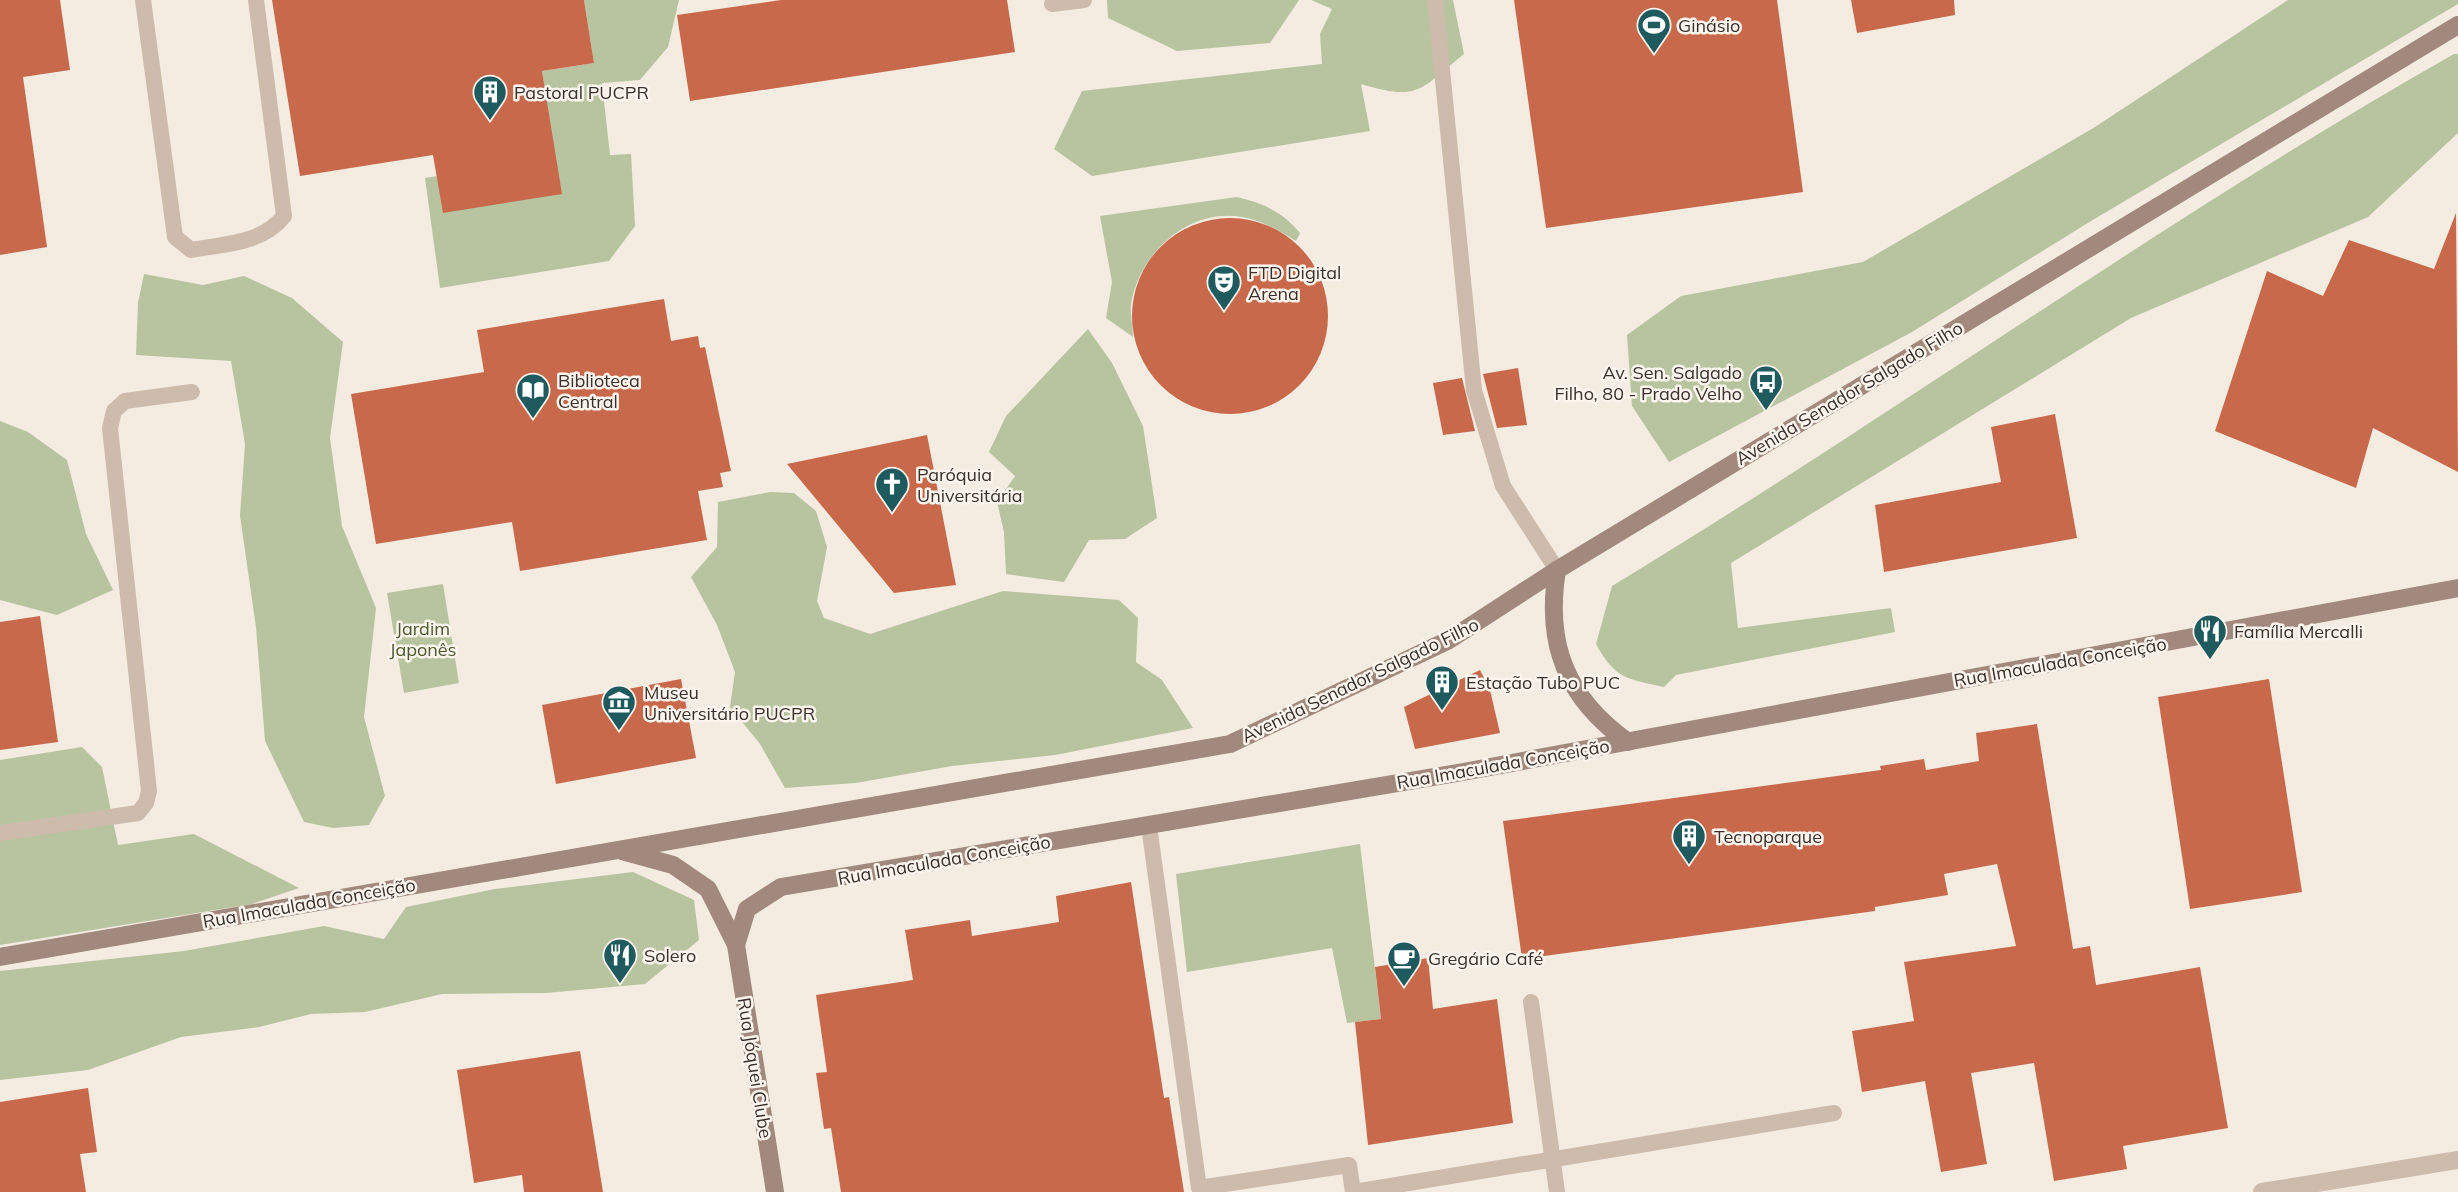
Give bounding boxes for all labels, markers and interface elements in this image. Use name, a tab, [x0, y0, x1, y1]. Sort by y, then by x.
sports icon: Ginásio	[1635, 6, 1673, 55]
place label: Ginásio	[1678, 14, 1740, 37]
building icon: Pastoral PUCPR	[471, 73, 509, 122]
place label: Pastoral PUCPR	[514, 81, 649, 104]
place label: FTD Digital Arena	[1248, 261, 1341, 305]
theatre icon: FTD Digital Arena	[1205, 263, 1243, 312]
street label: Avenida Senador Salgado Filho	[1731, 316, 1967, 470]
place label: Av. Sen. Salgado Filho, 80 - Prado Velho	[1554, 361, 1742, 405]
bus stop icon: Av. Sen. Salgado Filho, 80 - Prado Velho	[1747, 363, 1785, 412]
place label: Biblioteca Central	[558, 369, 640, 413]
library icon: Biblioteca Central	[514, 371, 552, 420]
place label: Paróquia Universitária	[917, 463, 1023, 507]
church icon: Paróquia Universitária	[873, 465, 911, 514]
street label: Avenida Senador Salgado Filho	[1238, 612, 1482, 748]
restaurant icon: Família Mercalli	[2191, 612, 2229, 661]
park label: Jardim Japonês	[389, 617, 457, 661]
place label: Família Mercalli	[2234, 620, 2363, 643]
street label: Rua Imaculada Conceição	[1952, 632, 2168, 692]
building icon: Estação Tubo PUC	[1423, 663, 1461, 712]
place label: Estação Tubo PUC	[1466, 671, 1620, 694]
place label: Museu Universitário PUCPR	[644, 681, 815, 725]
museum icon: Museu Universitário PUCPR	[600, 683, 638, 732]
street label: Rua Imaculada Conceição	[1395, 734, 1611, 794]
building icon: Tecnoparque	[1670, 817, 1708, 866]
place label: Tecnoparque	[1714, 825, 1822, 848]
street label: Rua Imaculada Conceição	[836, 830, 1052, 890]
street label: Rua Imaculada Conceição	[201, 873, 417, 933]
restaurant icon: Solero	[601, 936, 639, 985]
cafe icon: Gregário Café	[1385, 939, 1423, 988]
place label: Solero	[644, 944, 696, 967]
place label: Gregário Café	[1428, 947, 1543, 970]
street label: Rua Jóquei Clube	[733, 996, 777, 1140]

